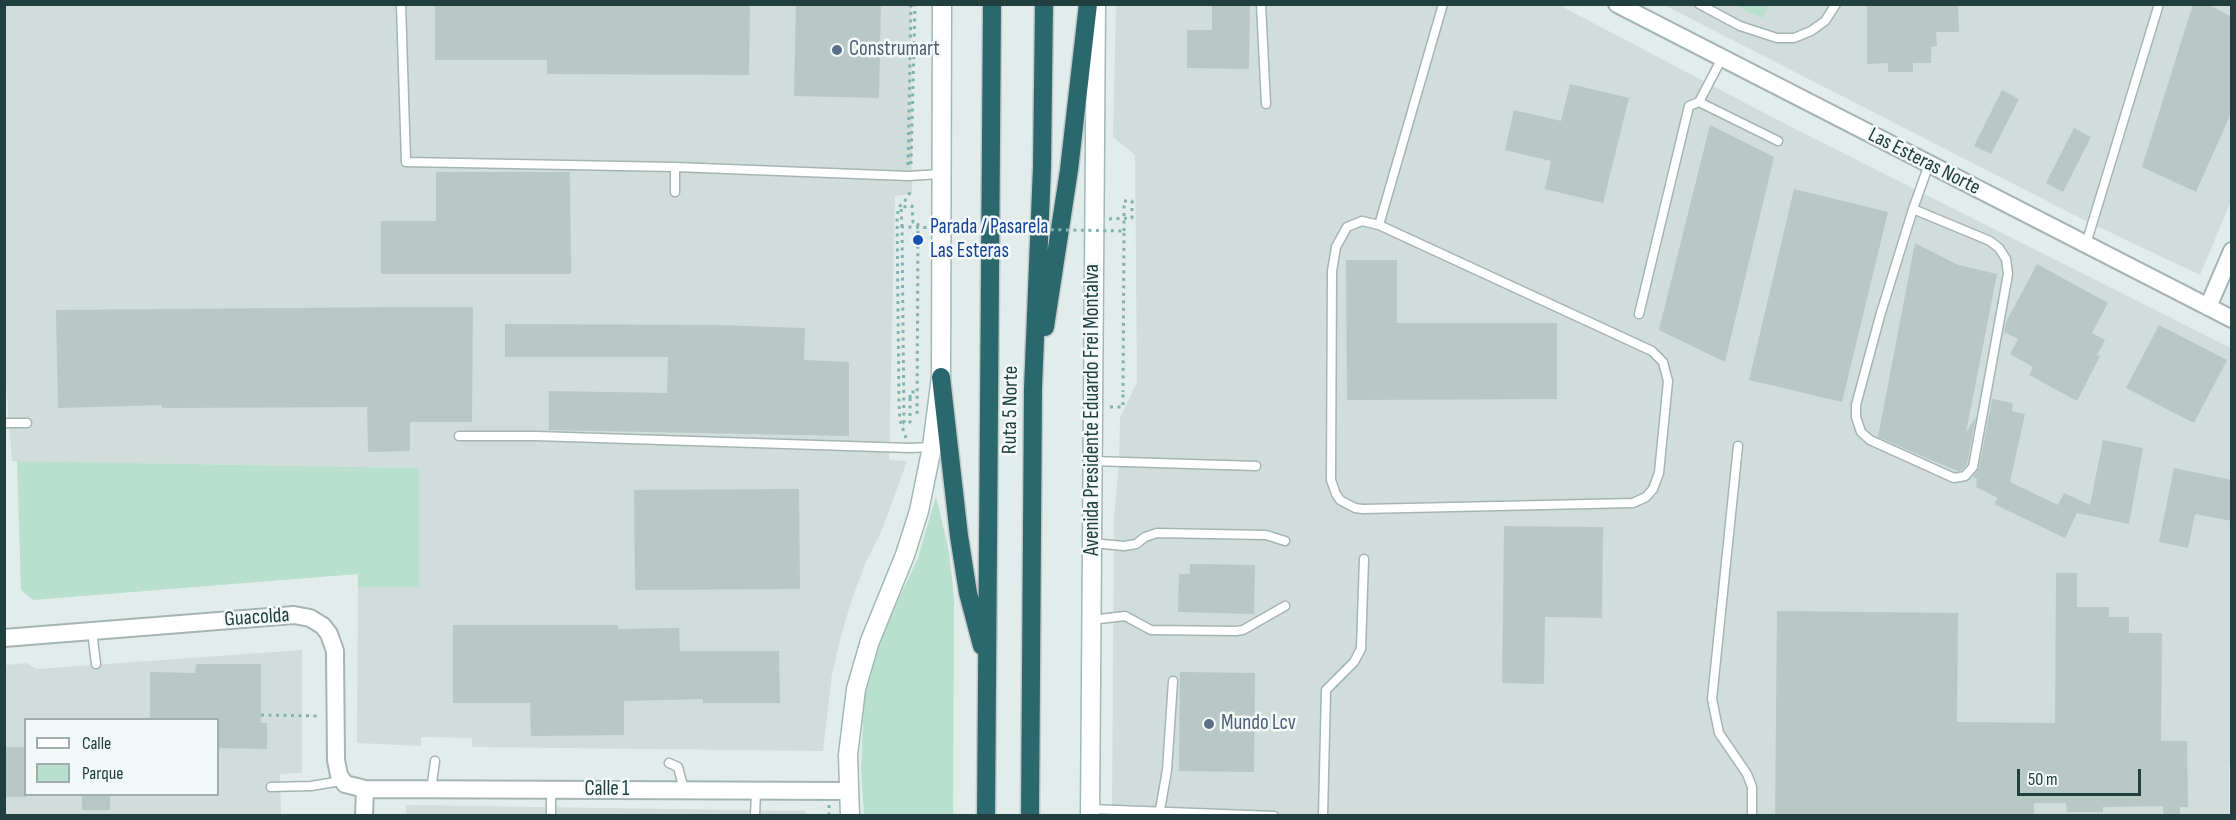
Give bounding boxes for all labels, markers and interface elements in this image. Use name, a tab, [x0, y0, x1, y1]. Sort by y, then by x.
place label: Construmart	[849, 37, 940, 63]
marker: Construmart	[830, 43, 844, 57]
street label: Las Esteras Norte	[1864, 123, 1984, 201]
place label: Parada / Pasarela Las Esteras	[930, 215, 1048, 265]
marker: Parada / Pasarela Las Esteras	[911, 233, 925, 247]
street label: Avenida Presidente Eduardo Frei Montalva	[1080, 264, 1106, 556]
street label: Ruta 5 Norte	[998, 366, 1024, 454]
street label: Guacolda	[224, 603, 290, 633]
place label: Mundo Lcv	[1221, 711, 1296, 737]
marker: Mundo Lcv	[1202, 717, 1216, 731]
legend	[24, 718, 219, 796]
text: Calle	[82, 733, 111, 754]
scale bar	[2020, 757, 2144, 795]
text: Parque	[82, 763, 123, 784]
text: 50 m	[2028, 769, 2058, 790]
street label: Calle 1	[585, 777, 629, 803]

